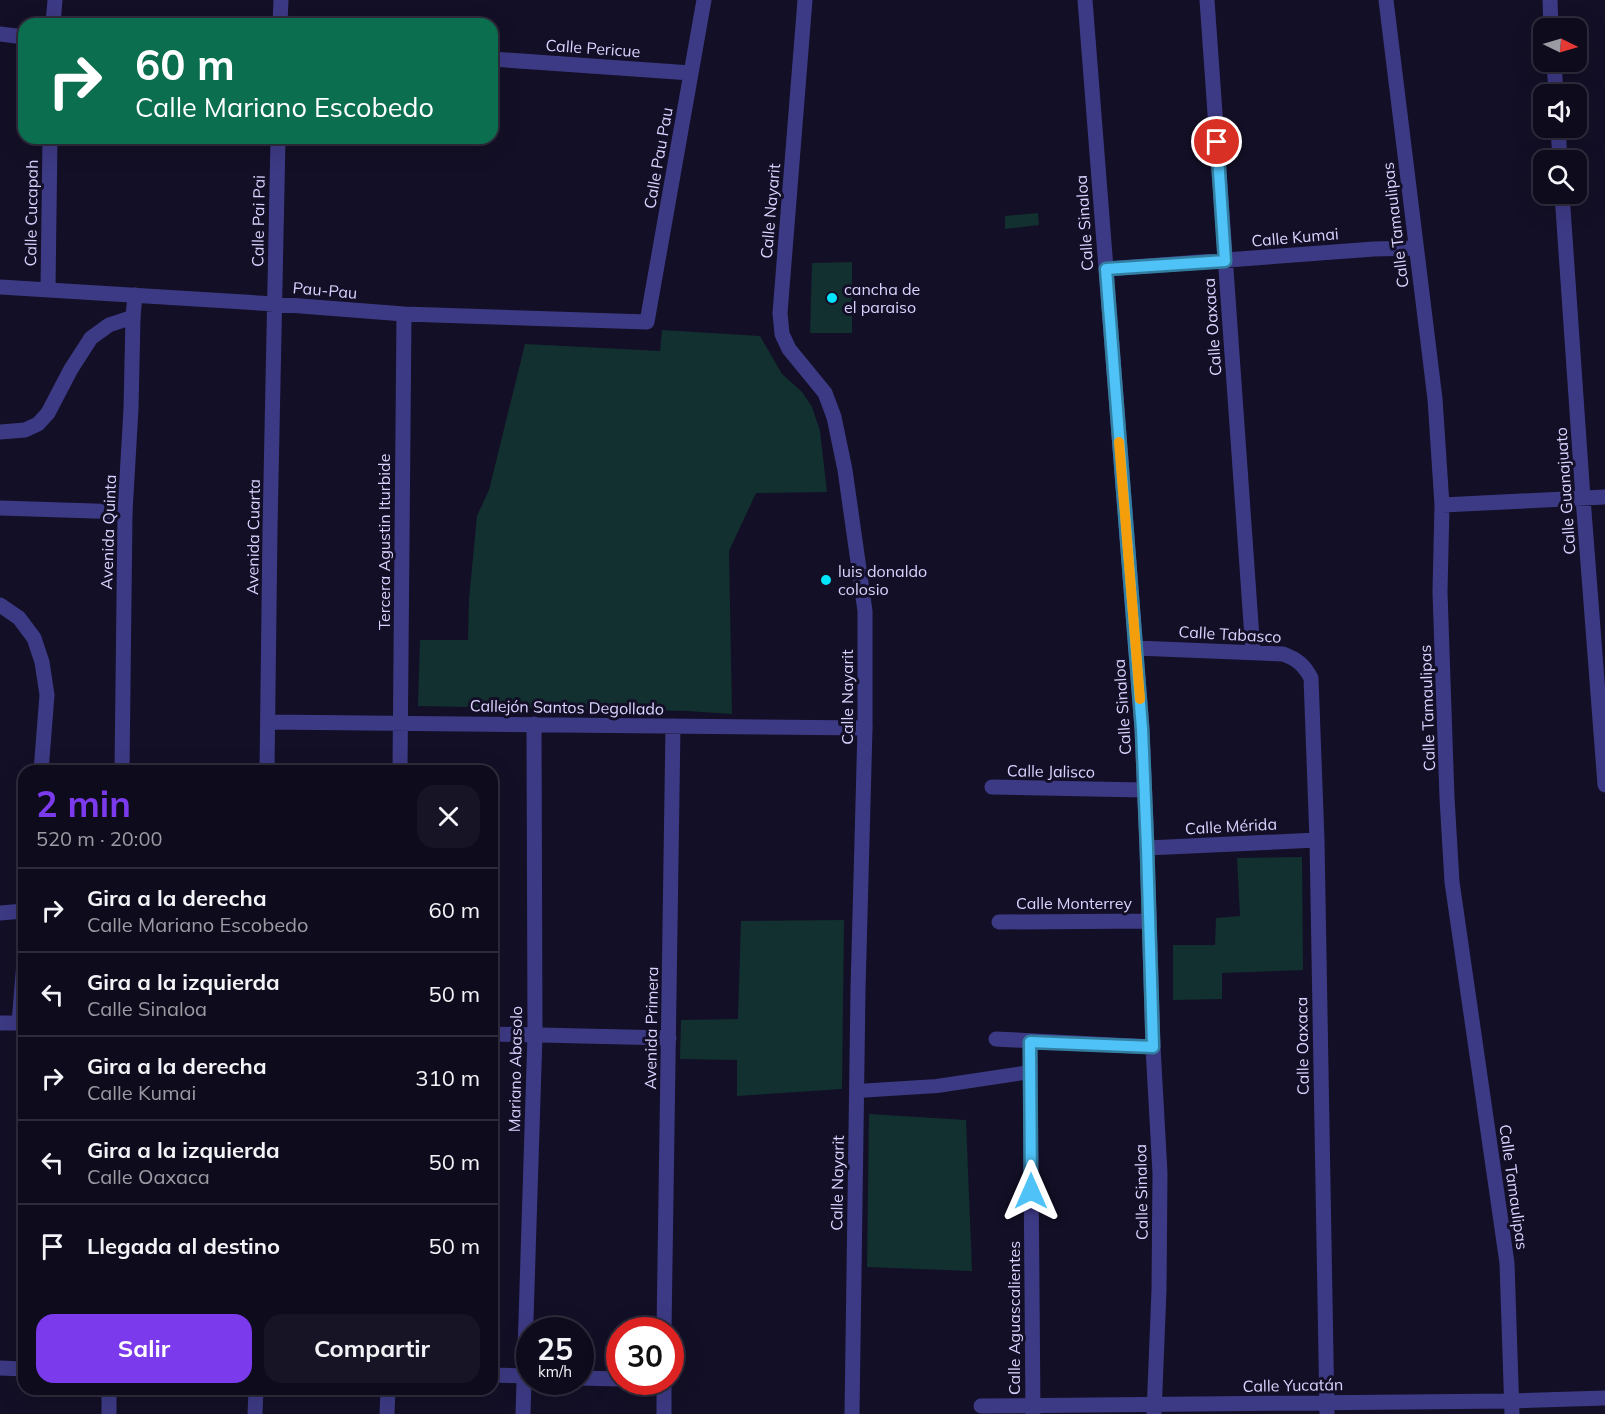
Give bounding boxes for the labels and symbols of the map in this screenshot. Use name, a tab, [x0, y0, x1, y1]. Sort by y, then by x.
north arrow	[1533, 18, 1587, 72]
street label: Calle Pericue	[545, 35, 641, 61]
street label: Calle Pau Pau	[639, 106, 677, 210]
pin	[1191, 116, 1242, 167]
street label: Calle Cucapah	[20, 159, 42, 267]
street label: Calle Tamaulipas	[1377, 161, 1413, 289]
street label: Calle Nayarit	[756, 162, 784, 259]
street label: Calle Sinaloa	[1071, 174, 1097, 272]
street label: Calle Pai Pai	[247, 175, 269, 267]
street label: Calle Kumai	[1251, 223, 1339, 251]
street label: Pau-Pau	[292, 277, 358, 303]
street label: Calle Oaxaca	[1199, 277, 1225, 377]
place label: cancha de el paraiso	[844, 279, 920, 317]
marker: cancha de el paraiso	[825, 291, 839, 305]
street label: Calle Guanajuato	[1551, 427, 1579, 555]
street label: Tercera Agustin Iturbide	[374, 454, 394, 630]
street label: Avenida Quinta	[96, 474, 120, 590]
street label: Avenida Cuarta	[242, 479, 264, 595]
place label: luis donaldo colosio	[838, 561, 927, 599]
marker: luis donaldo colosio	[819, 573, 833, 587]
street label: Calle Tabasco	[1178, 621, 1282, 647]
street label: Calle Tamaulipas	[1415, 644, 1439, 772]
street label: Calle Nayarit	[837, 649, 857, 745]
street label: Calle Sinaloa	[1109, 658, 1135, 756]
street label: Callejón Santos Degollado	[470, 695, 664, 719]
street label: Calle Jalisco	[1007, 760, 1095, 782]
street label: Calle Mérida	[1185, 814, 1277, 838]
street label: Calle Monterrey	[1016, 893, 1132, 913]
street label: Avenida Primera	[640, 966, 662, 1090]
street label: Calle Oaxaca	[1291, 997, 1313, 1095]
street label: Mariano Abasolo	[504, 1006, 526, 1132]
street label: Calle Tamaulipas	[1495, 1123, 1533, 1251]
street label: Calle Nayarit	[826, 1135, 848, 1231]
street label: Calle Sinaloa	[1130, 1144, 1152, 1240]
position arrow	[999, 1159, 1063, 1223]
street label: Calle Aguascalientes	[1004, 1241, 1024, 1395]
speed limit sign: 30	[606, 1317, 684, 1395]
street label: Calle Yucatán	[1243, 1374, 1343, 1396]

